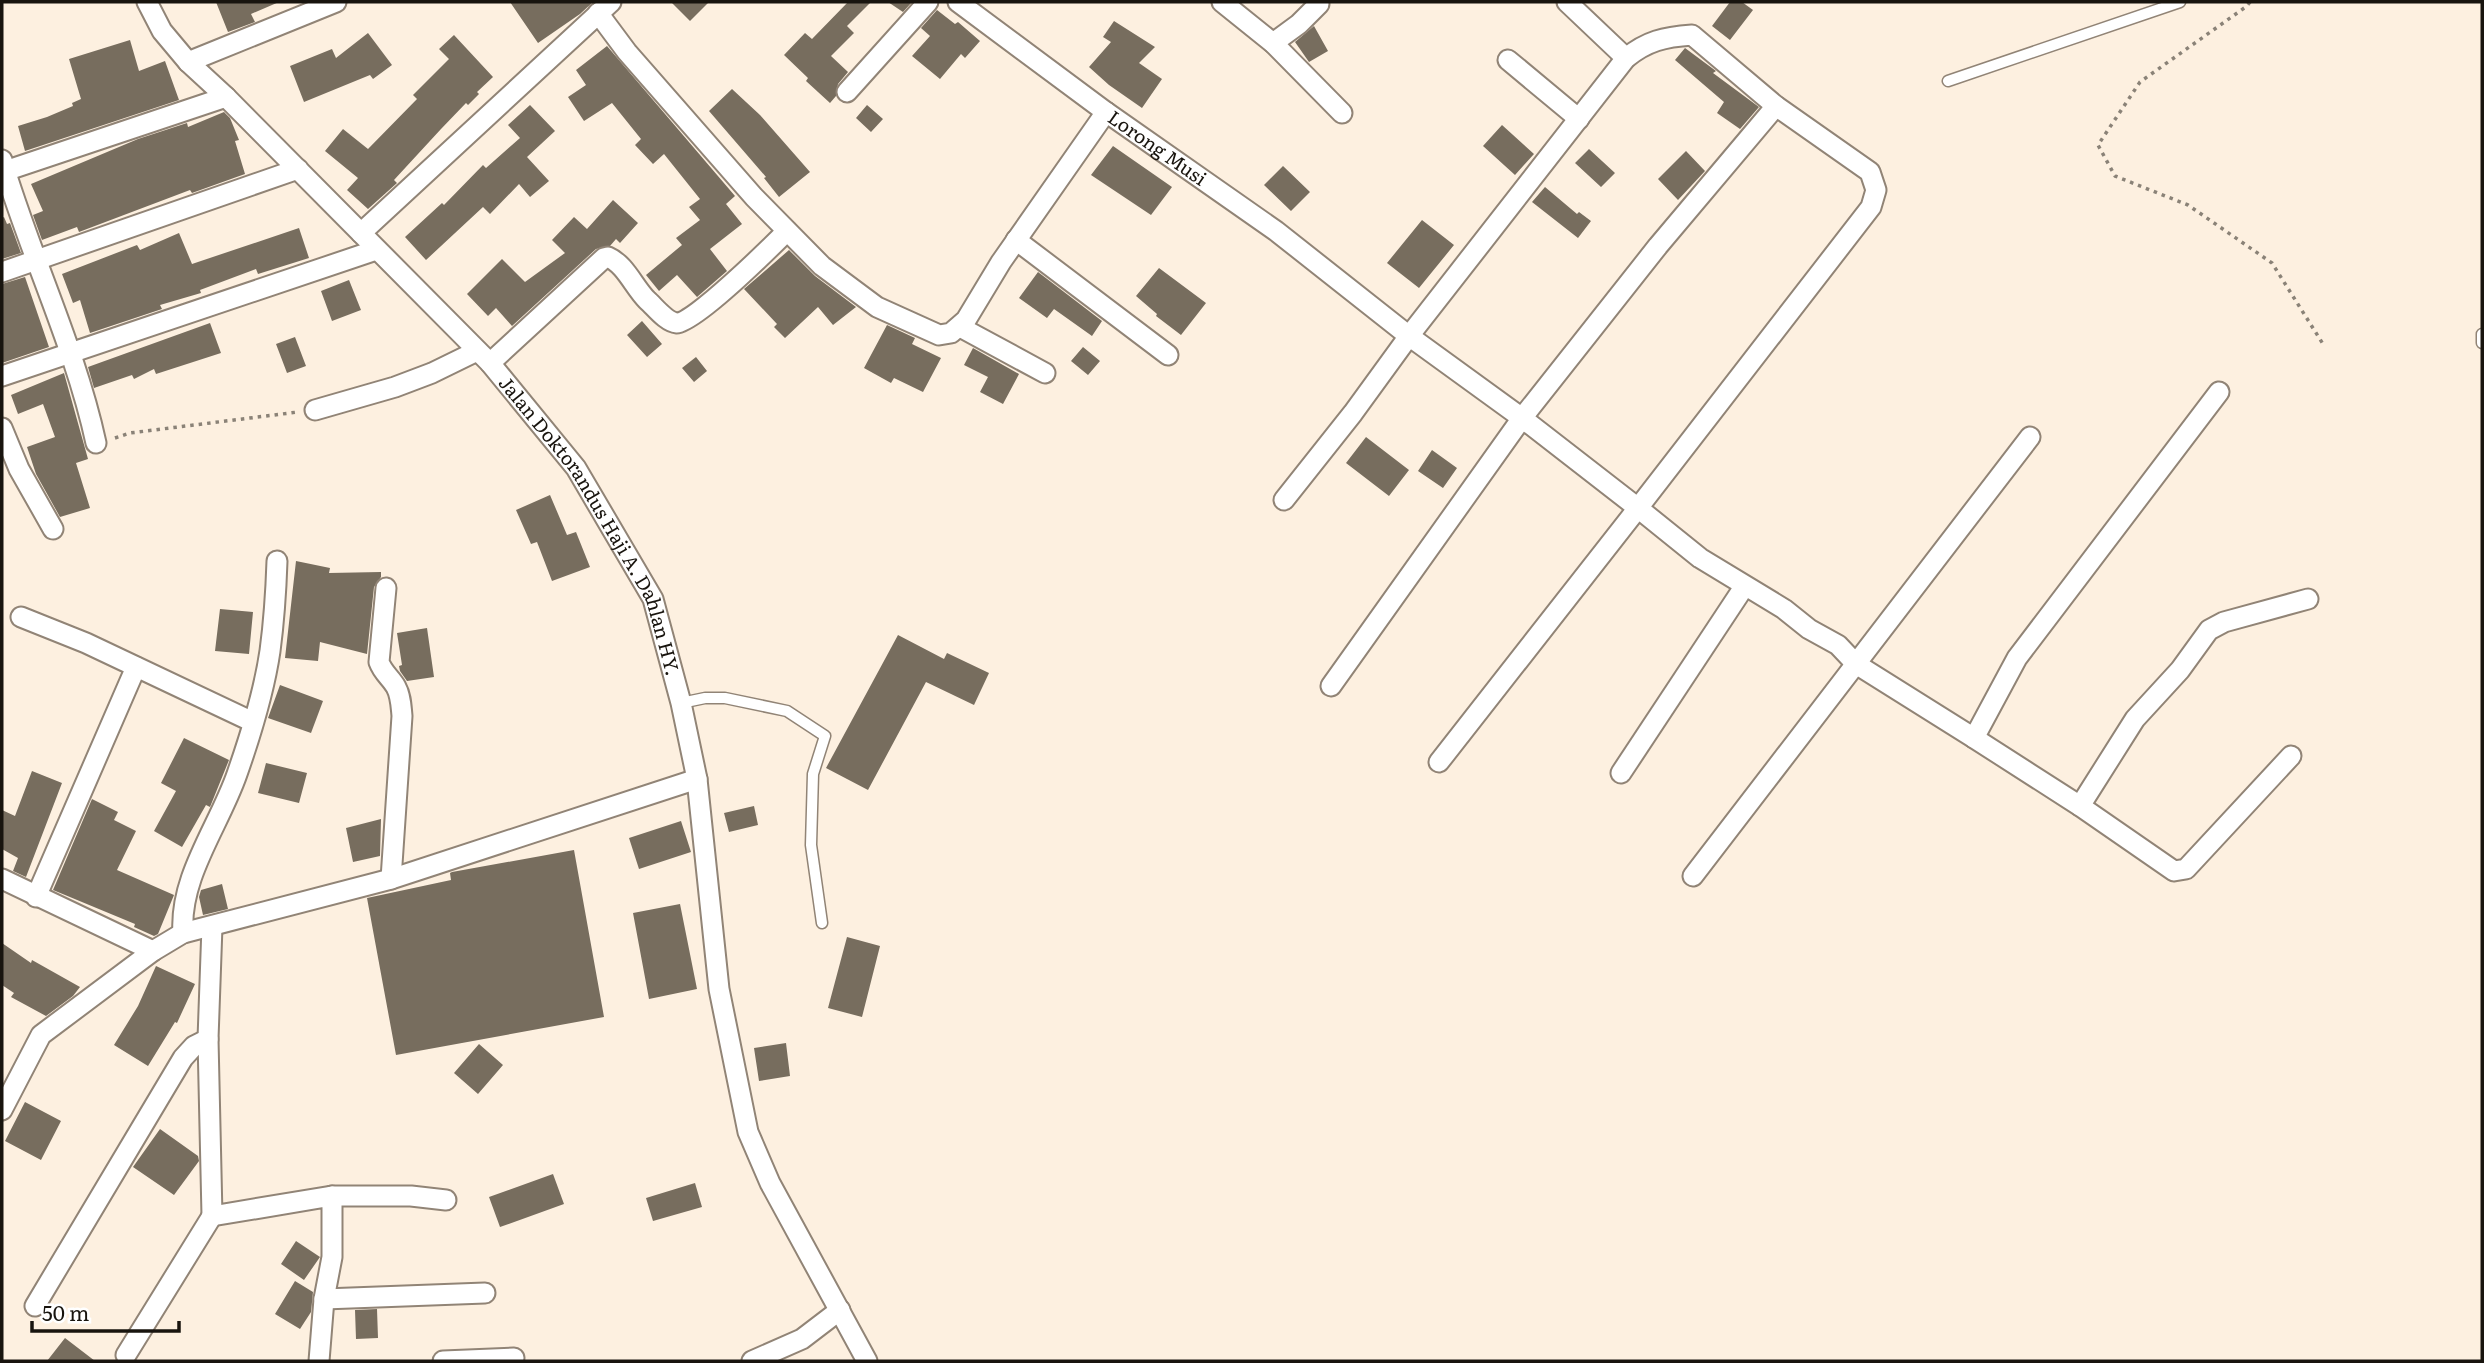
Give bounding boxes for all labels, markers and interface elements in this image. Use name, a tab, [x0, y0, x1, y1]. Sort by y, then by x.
street label: Lorong Musi	[1103, 103, 1213, 191]
street label: Jalan Doktorandus Haji A. Dahlan HY.	[493, 369, 688, 678]
scale bar	[32, 1290, 178, 1334]
text: 50 m	[42, 1296, 89, 1327]

